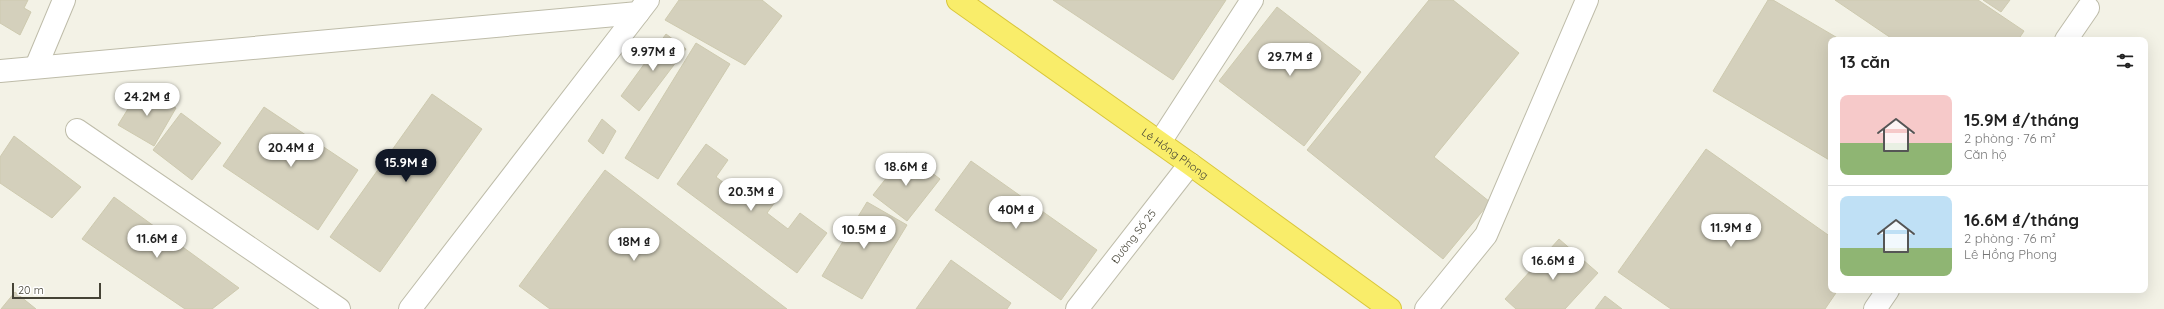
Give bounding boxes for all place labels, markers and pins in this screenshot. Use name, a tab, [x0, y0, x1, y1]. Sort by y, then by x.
pin: 9.97M ₫	[616, 38, 690, 72]
pin: 29.7M ₫	[1253, 43, 1327, 77]
pin: 24.2M ₫	[110, 83, 184, 117]
pin: 20.4M ₫	[254, 134, 328, 168]
pin: 15.9M ₫	[369, 149, 443, 183]
pin: 18.6M ₫	[869, 153, 943, 187]
pin: 20.3M ₫	[714, 178, 788, 212]
pin: 40M ₫	[988, 196, 1044, 230]
pin: 11.9M ₫	[1694, 214, 1768, 248]
pin: 10.5M ₫	[827, 216, 901, 250]
pin: 11.6M ₫	[120, 225, 194, 259]
pin: 18M ₫	[606, 228, 662, 262]
pin: 16.6M ₫	[1516, 247, 1590, 281]

